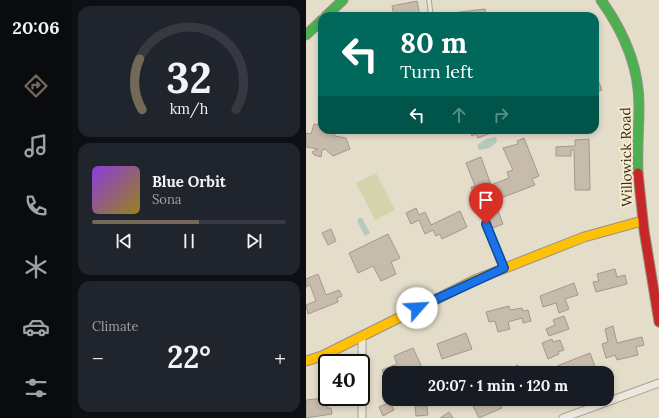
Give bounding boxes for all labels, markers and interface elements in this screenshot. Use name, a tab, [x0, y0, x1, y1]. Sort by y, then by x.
text: 20:06	[12, 16, 60, 39]
text: 80 m	[400, 25, 467, 61]
icon: left	[334, 28, 386, 80]
text: 32	[166, 50, 212, 103]
text: Turn left	[400, 60, 473, 83]
icon: directions	[22, 72, 50, 100]
text: km/h	[170, 99, 209, 118]
icon: left	[406, 104, 428, 126]
icon: ahead	[448, 104, 470, 126]
icon: right	[490, 104, 512, 126]
street label: Willowick Road	[616, 107, 636, 207]
icon: music	[22, 132, 50, 160]
text: Blue Orbit	[152, 172, 226, 191]
pin	[469, 183, 503, 224]
icon: arrive	[475, 189, 497, 211]
text: Sona	[152, 191, 182, 208]
icon: phone	[22, 192, 50, 220]
icon: previous	[113, 230, 135, 252]
icon: pause	[178, 230, 200, 252]
icon: next	[243, 230, 265, 252]
icon: climate	[22, 253, 50, 281]
position arrow	[396, 287, 438, 329]
icon: car	[22, 313, 50, 341]
text: Climate	[92, 318, 139, 335]
text: 22°	[167, 338, 211, 376]
text: −	[92, 344, 104, 372]
text: +	[274, 344, 286, 372]
speed limit sign: 40	[318, 354, 370, 406]
icon: filters	[22, 374, 50, 402]
text: 20:07 · 1 min · 120 m	[428, 376, 568, 395]

